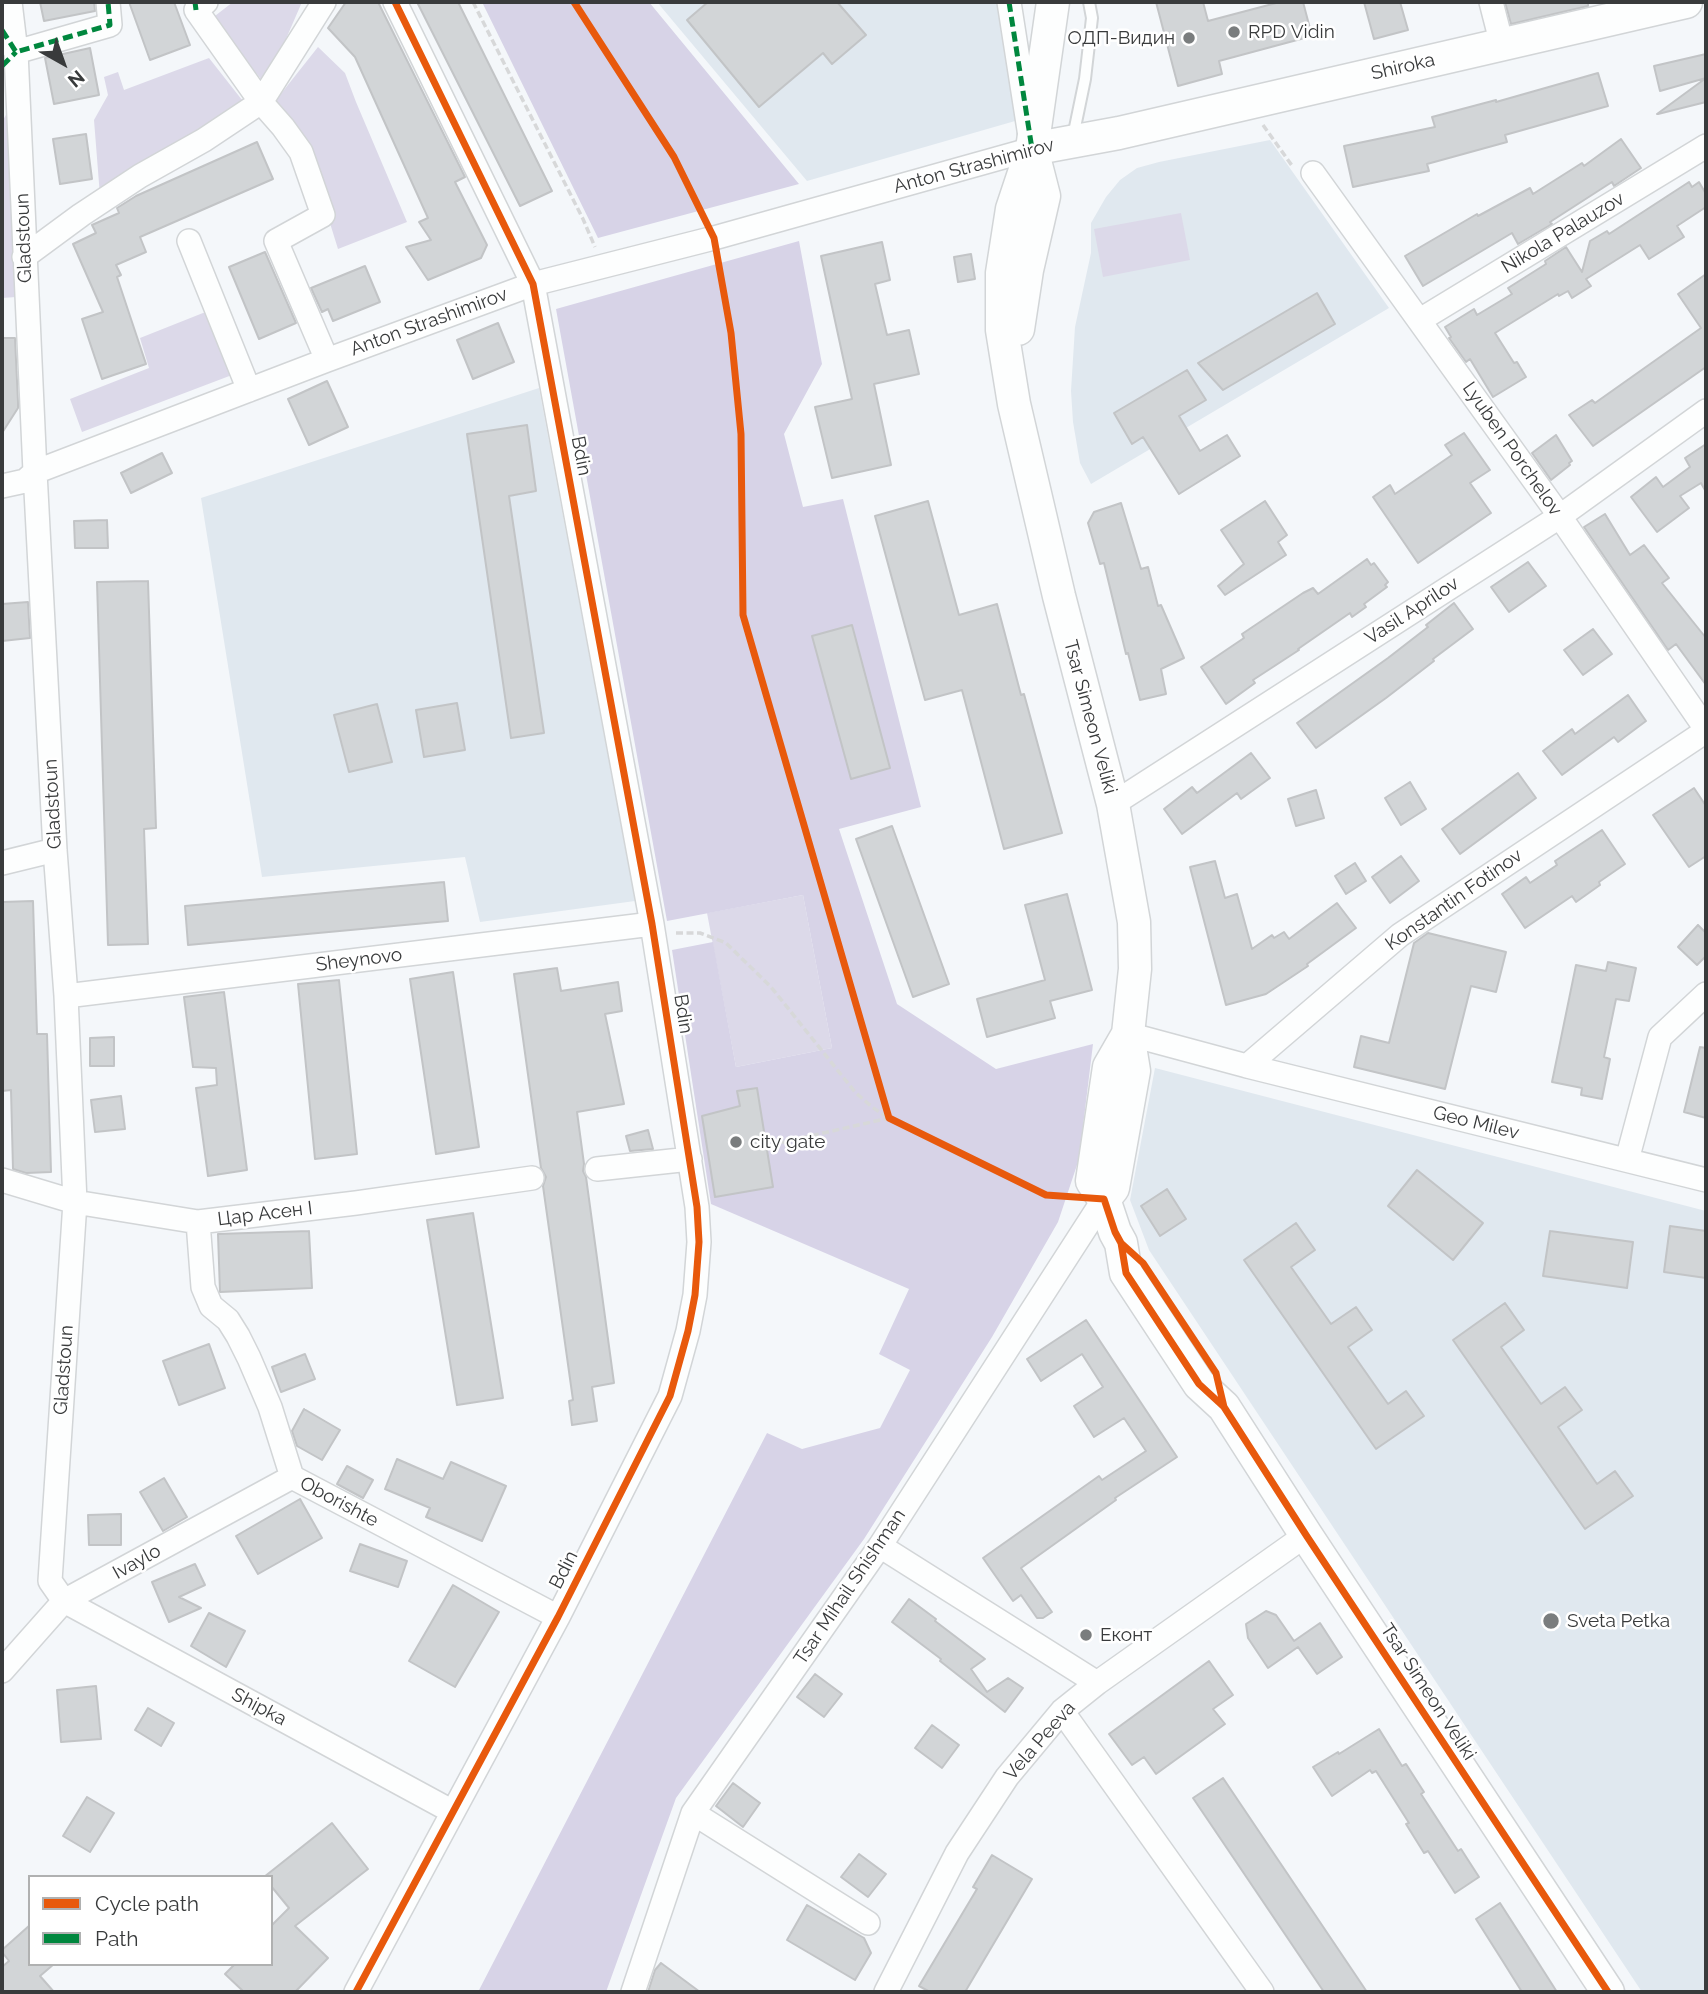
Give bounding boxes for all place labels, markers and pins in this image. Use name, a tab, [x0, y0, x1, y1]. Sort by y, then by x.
place label: RPD Vidin	[1248, 21, 1335, 43]
marker: RPD Vidin	[1226, 24, 1242, 40]
place label: ОДП-Видин	[1068, 27, 1175, 49]
marker: ОДП-Видин	[1181, 30, 1197, 46]
place label: city gate	[750, 1131, 825, 1153]
marker: city gate	[728, 1134, 744, 1150]
place label: Sveta Petka	[1567, 1610, 1670, 1632]
marker: Sveta Petka	[1541, 1611, 1561, 1631]
place label: Еконт	[1100, 1624, 1152, 1646]
marker: Еконт	[1078, 1627, 1094, 1643]

